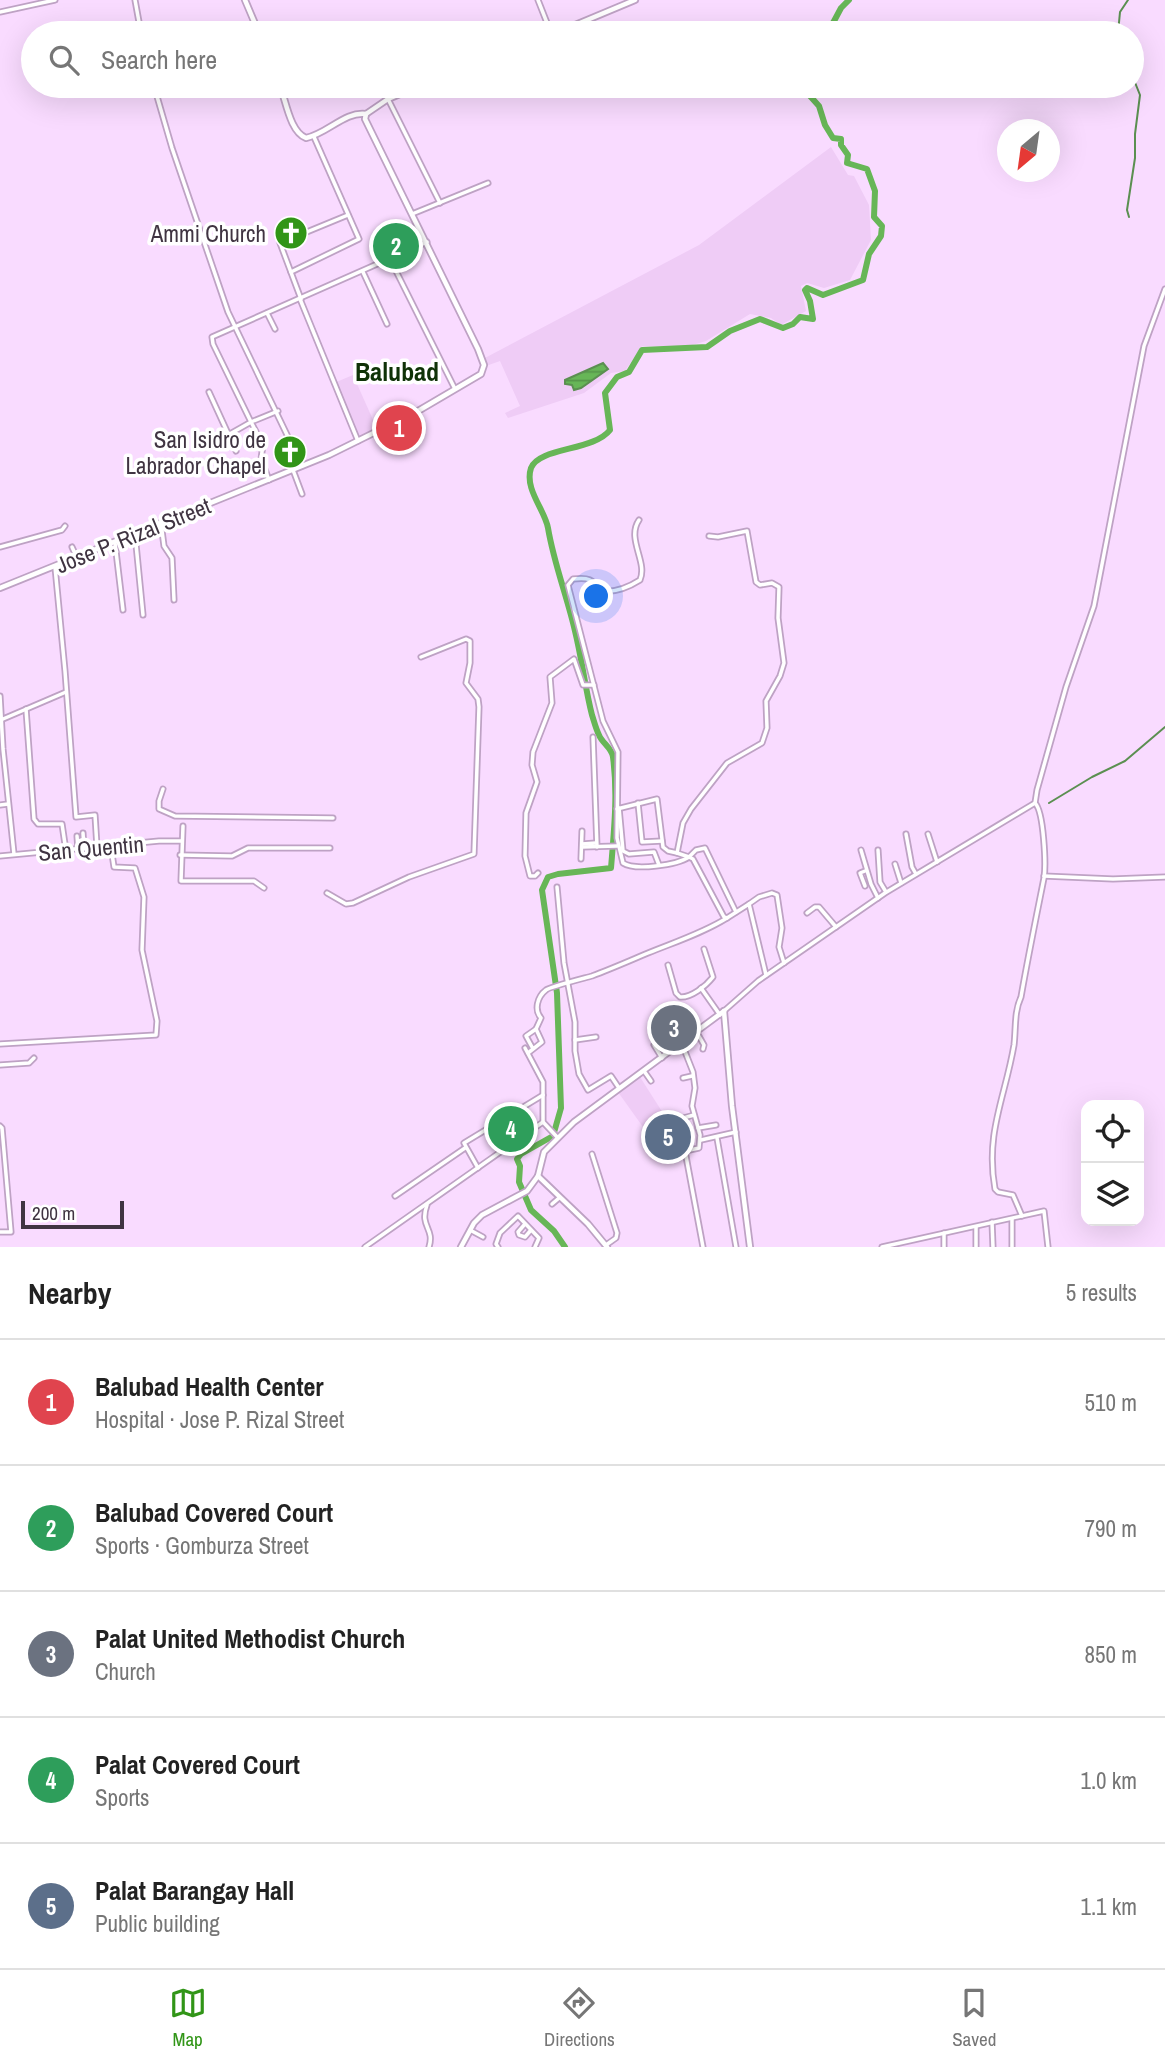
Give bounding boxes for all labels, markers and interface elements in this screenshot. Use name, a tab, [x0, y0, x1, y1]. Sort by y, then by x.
search box	[21, 21, 1144, 98]
icon: search	[45, 41, 83, 79]
text: Search here	[101, 42, 217, 77]
north arrow	[997, 119, 1060, 182]
church icon: Ammi Church	[272, 214, 310, 252]
place label: Ammi Church	[150, 218, 266, 249]
pin: 2	[373, 220, 419, 272]
district label: Balubad	[355, 354, 439, 389]
pin: 1	[376, 402, 422, 454]
place label: San Isidro de Labrador Chapel	[126, 424, 266, 481]
church icon: San Isidro de Labrador Chapel	[271, 433, 309, 471]
street label: Jose P. Rizal Street	[51, 490, 215, 580]
your location	[579, 579, 613, 613]
street label: San Quentin	[37, 828, 145, 868]
pin: 3	[651, 1002, 697, 1054]
map controls	[1081, 1100, 1144, 1226]
button: locate	[1081, 1100, 1144, 1163]
pin: 4	[488, 1103, 534, 1155]
pin: 5	[645, 1111, 691, 1163]
button: layers	[1081, 1163, 1144, 1226]
scale bar	[21, 1198, 124, 1230]
text: 200 m	[32, 1200, 75, 1226]
text: Nearby	[28, 1273, 111, 1313]
text: 5 results	[1066, 1277, 1137, 1308]
text: Balubad Health Center	[95, 1369, 324, 1404]
text: 1	[46, 1387, 56, 1418]
text: 510 m	[1085, 1387, 1137, 1418]
text: Hospital · Jose P. Rizal Street	[95, 1404, 344, 1435]
text: Balubad Covered Court	[95, 1495, 333, 1530]
text: 2	[46, 1513, 56, 1544]
text: 790 m	[1085, 1513, 1137, 1544]
text: Sports · Gomburza Street	[95, 1530, 309, 1561]
text: Palat United Methodist Church	[95, 1621, 405, 1656]
text: 3	[46, 1639, 56, 1670]
text: 850 m	[1085, 1639, 1137, 1670]
text: Church	[95, 1656, 156, 1687]
text: Palat Covered Court	[95, 1747, 300, 1782]
text: 4	[46, 1765, 56, 1796]
text: 1.0 km	[1080, 1765, 1137, 1796]
text: Sports	[95, 1782, 150, 1813]
text: Palat Barangay Hall	[95, 1873, 294, 1908]
text: 5	[46, 1891, 56, 1922]
text: 1.1 km	[1080, 1891, 1137, 1922]
text: Public building	[95, 1908, 220, 1939]
tab: Map	[169, 1984, 207, 2052]
tab: Directions	[544, 1984, 615, 2052]
tab: Saved	[952, 1984, 996, 2052]

